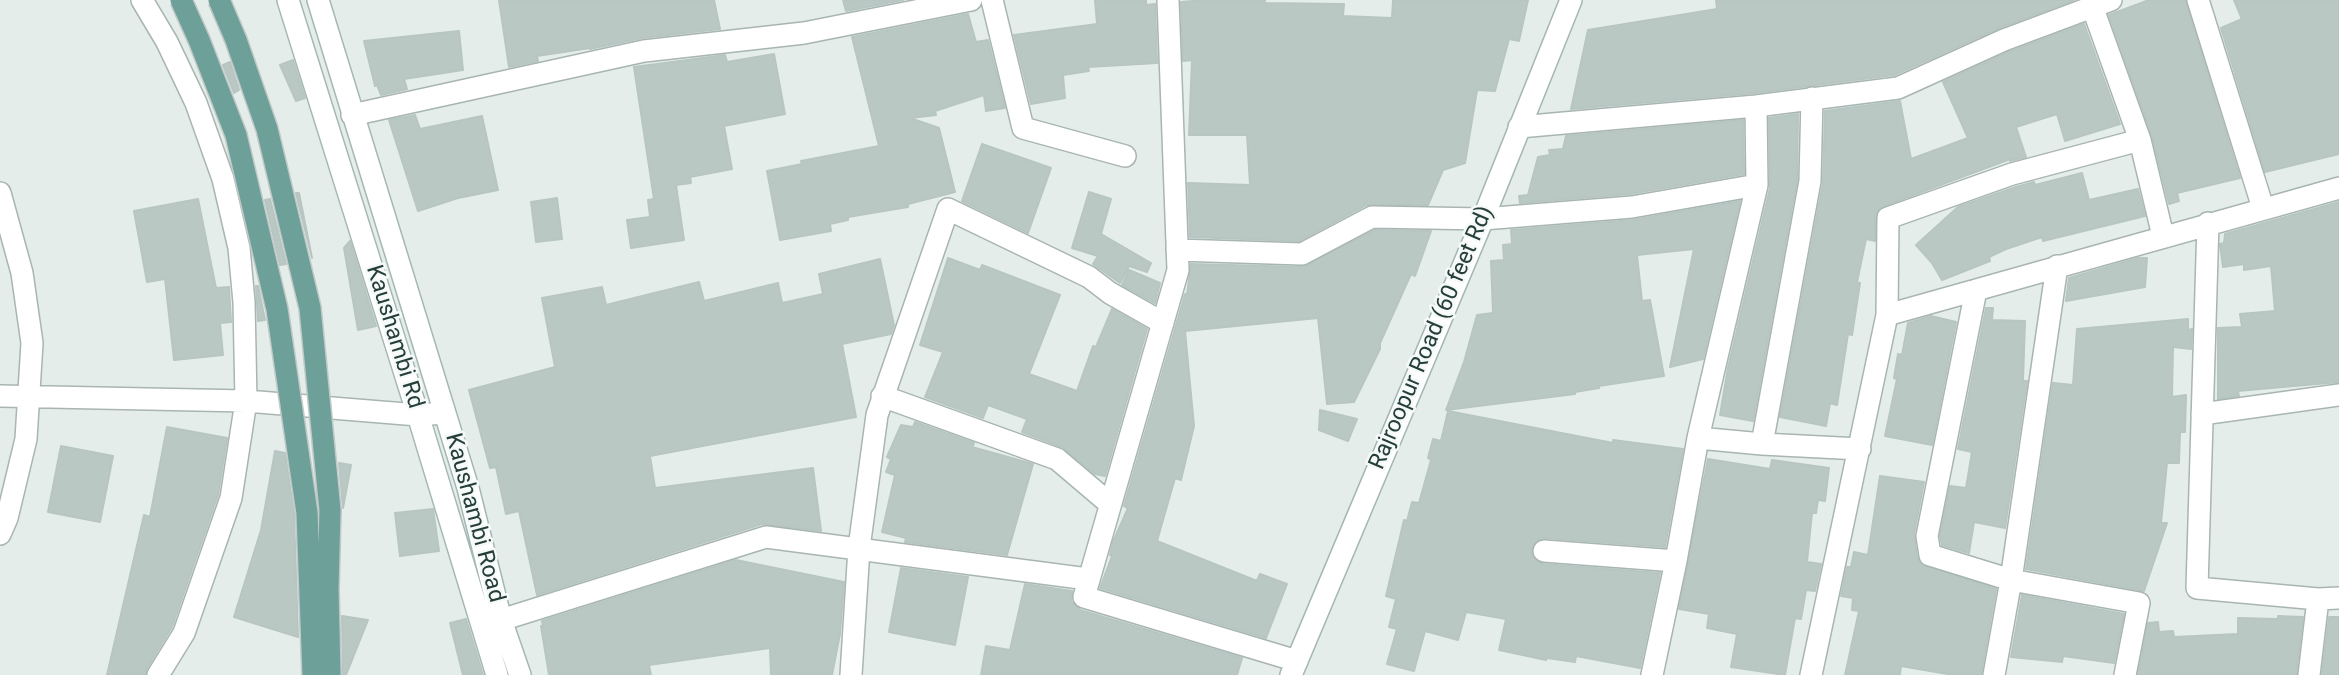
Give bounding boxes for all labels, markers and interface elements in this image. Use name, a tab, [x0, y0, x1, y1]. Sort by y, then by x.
street label: Rajroopur Road (60 feet Rd)	[1364, 202, 1500, 474]
street label: Kaushambi Rd	[359, 262, 429, 412]
street label: Kaushambi Road	[438, 430, 510, 606]

